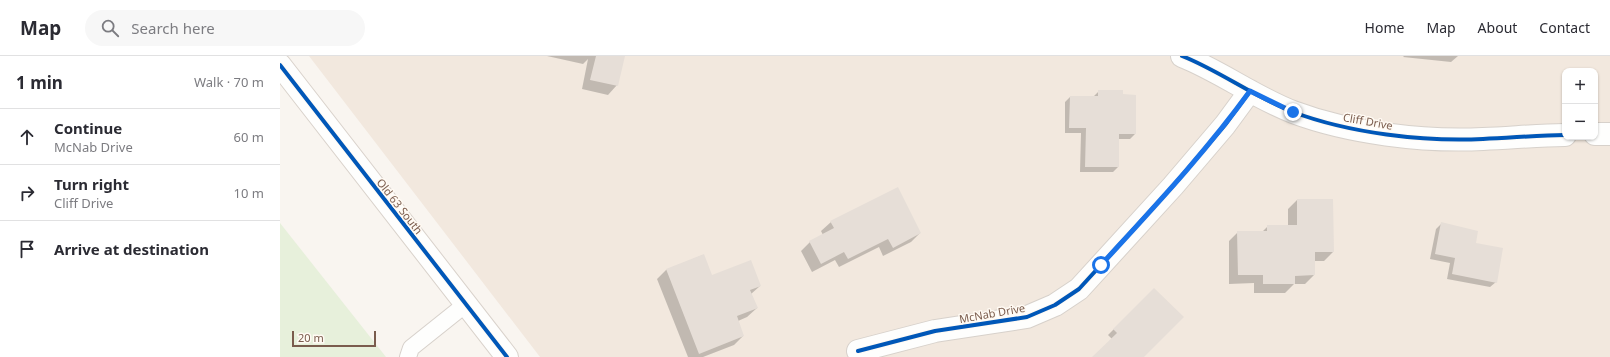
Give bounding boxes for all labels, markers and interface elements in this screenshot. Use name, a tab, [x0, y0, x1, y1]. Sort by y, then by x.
search box	[85, 10, 365, 46]
text: Map	[20, 15, 61, 41]
icon: search	[99, 17, 121, 39]
text: Search here	[131, 18, 215, 38]
text: Home	[1365, 18, 1404, 37]
text: Map	[1426, 18, 1456, 37]
text: About	[1478, 18, 1517, 37]
text: Contact	[1539, 18, 1590, 37]
map controls	[1562, 68, 1598, 140]
button: +	[1562, 68, 1598, 104]
text: 1 min	[16, 71, 63, 94]
text: Walk · 70 m	[194, 73, 264, 91]
route end	[1284, 103, 1302, 121]
button: −	[1562, 104, 1598, 140]
street label: Cliff Drive	[1342, 109, 1394, 133]
text: Continue	[54, 118, 122, 138]
icon: ahead	[16, 126, 38, 148]
text: 60 m	[234, 128, 264, 146]
text: McNab Drive	[54, 138, 133, 156]
text: Turn right	[54, 174, 129, 194]
street label: Old 63 South	[374, 175, 426, 237]
icon: right	[16, 182, 38, 204]
text: 10 m	[234, 184, 264, 202]
text: Cliff Drive	[54, 194, 113, 212]
icon: arrive	[16, 238, 38, 260]
text: Arrive at destination	[54, 239, 209, 259]
route start	[1092, 256, 1110, 274]
street label: McNab Drive	[958, 300, 1026, 326]
scale bar	[292, 329, 376, 348]
text: 20 m	[298, 330, 324, 345]

